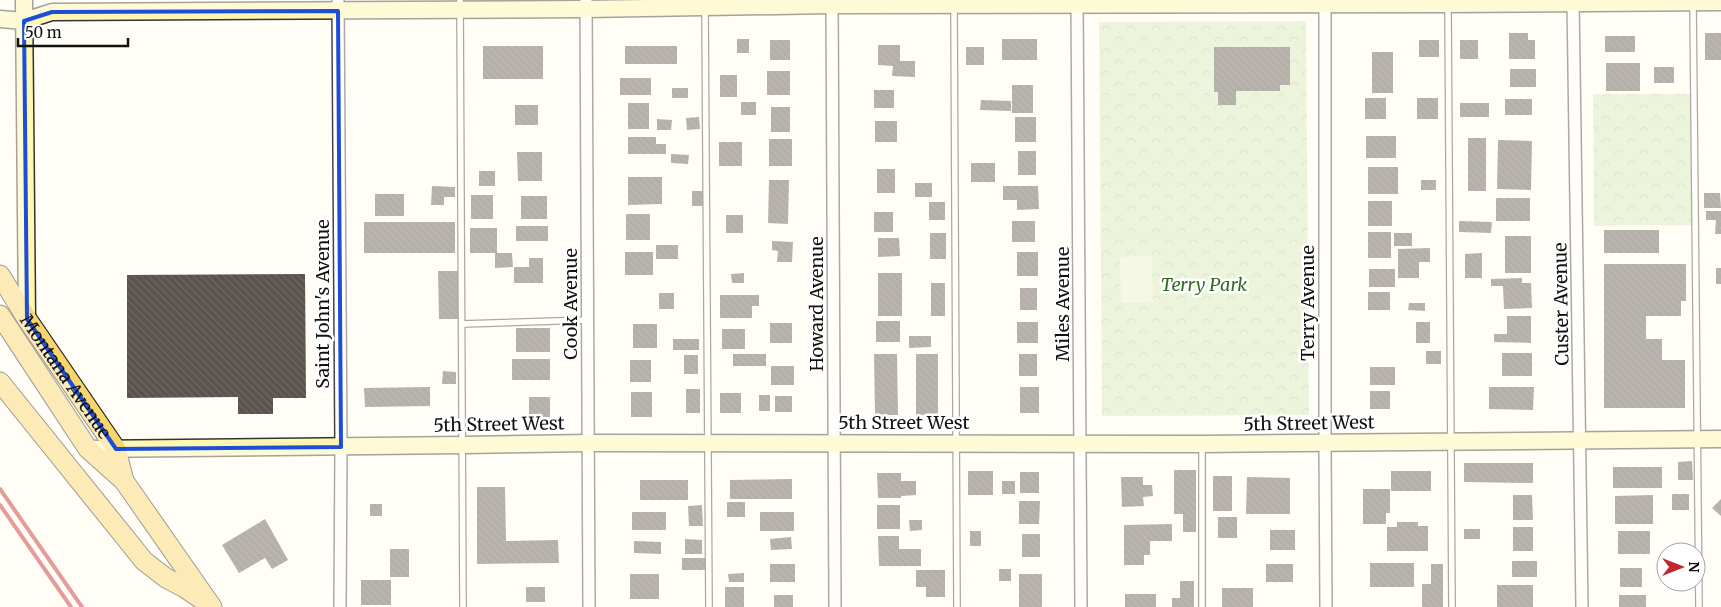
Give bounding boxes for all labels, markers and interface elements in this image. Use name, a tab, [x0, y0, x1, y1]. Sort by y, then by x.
scale bar	[18, 15, 128, 47]
text: 50 m	[25, 23, 62, 42]
street label: Saint John's Avenue	[311, 219, 334, 389]
street label: Howard Avenue	[805, 236, 828, 372]
street label: Custer Avenue	[1548, 242, 1574, 366]
street label: Terry Avenue	[1296, 245, 1319, 361]
street label: Miles Avenue	[1051, 247, 1074, 361]
street label: Cook Avenue	[559, 248, 582, 360]
park label: Terry Park	[1161, 273, 1247, 296]
street label: Montana Avenue	[16, 310, 117, 443]
street label: 5th Street West	[1243, 410, 1375, 436]
street label: 5th Street West	[433, 411, 565, 437]
street label: 5th Street West	[838, 411, 970, 434]
north arrow	[1656, 542, 1706, 592]
text: N	[1685, 561, 1703, 573]

